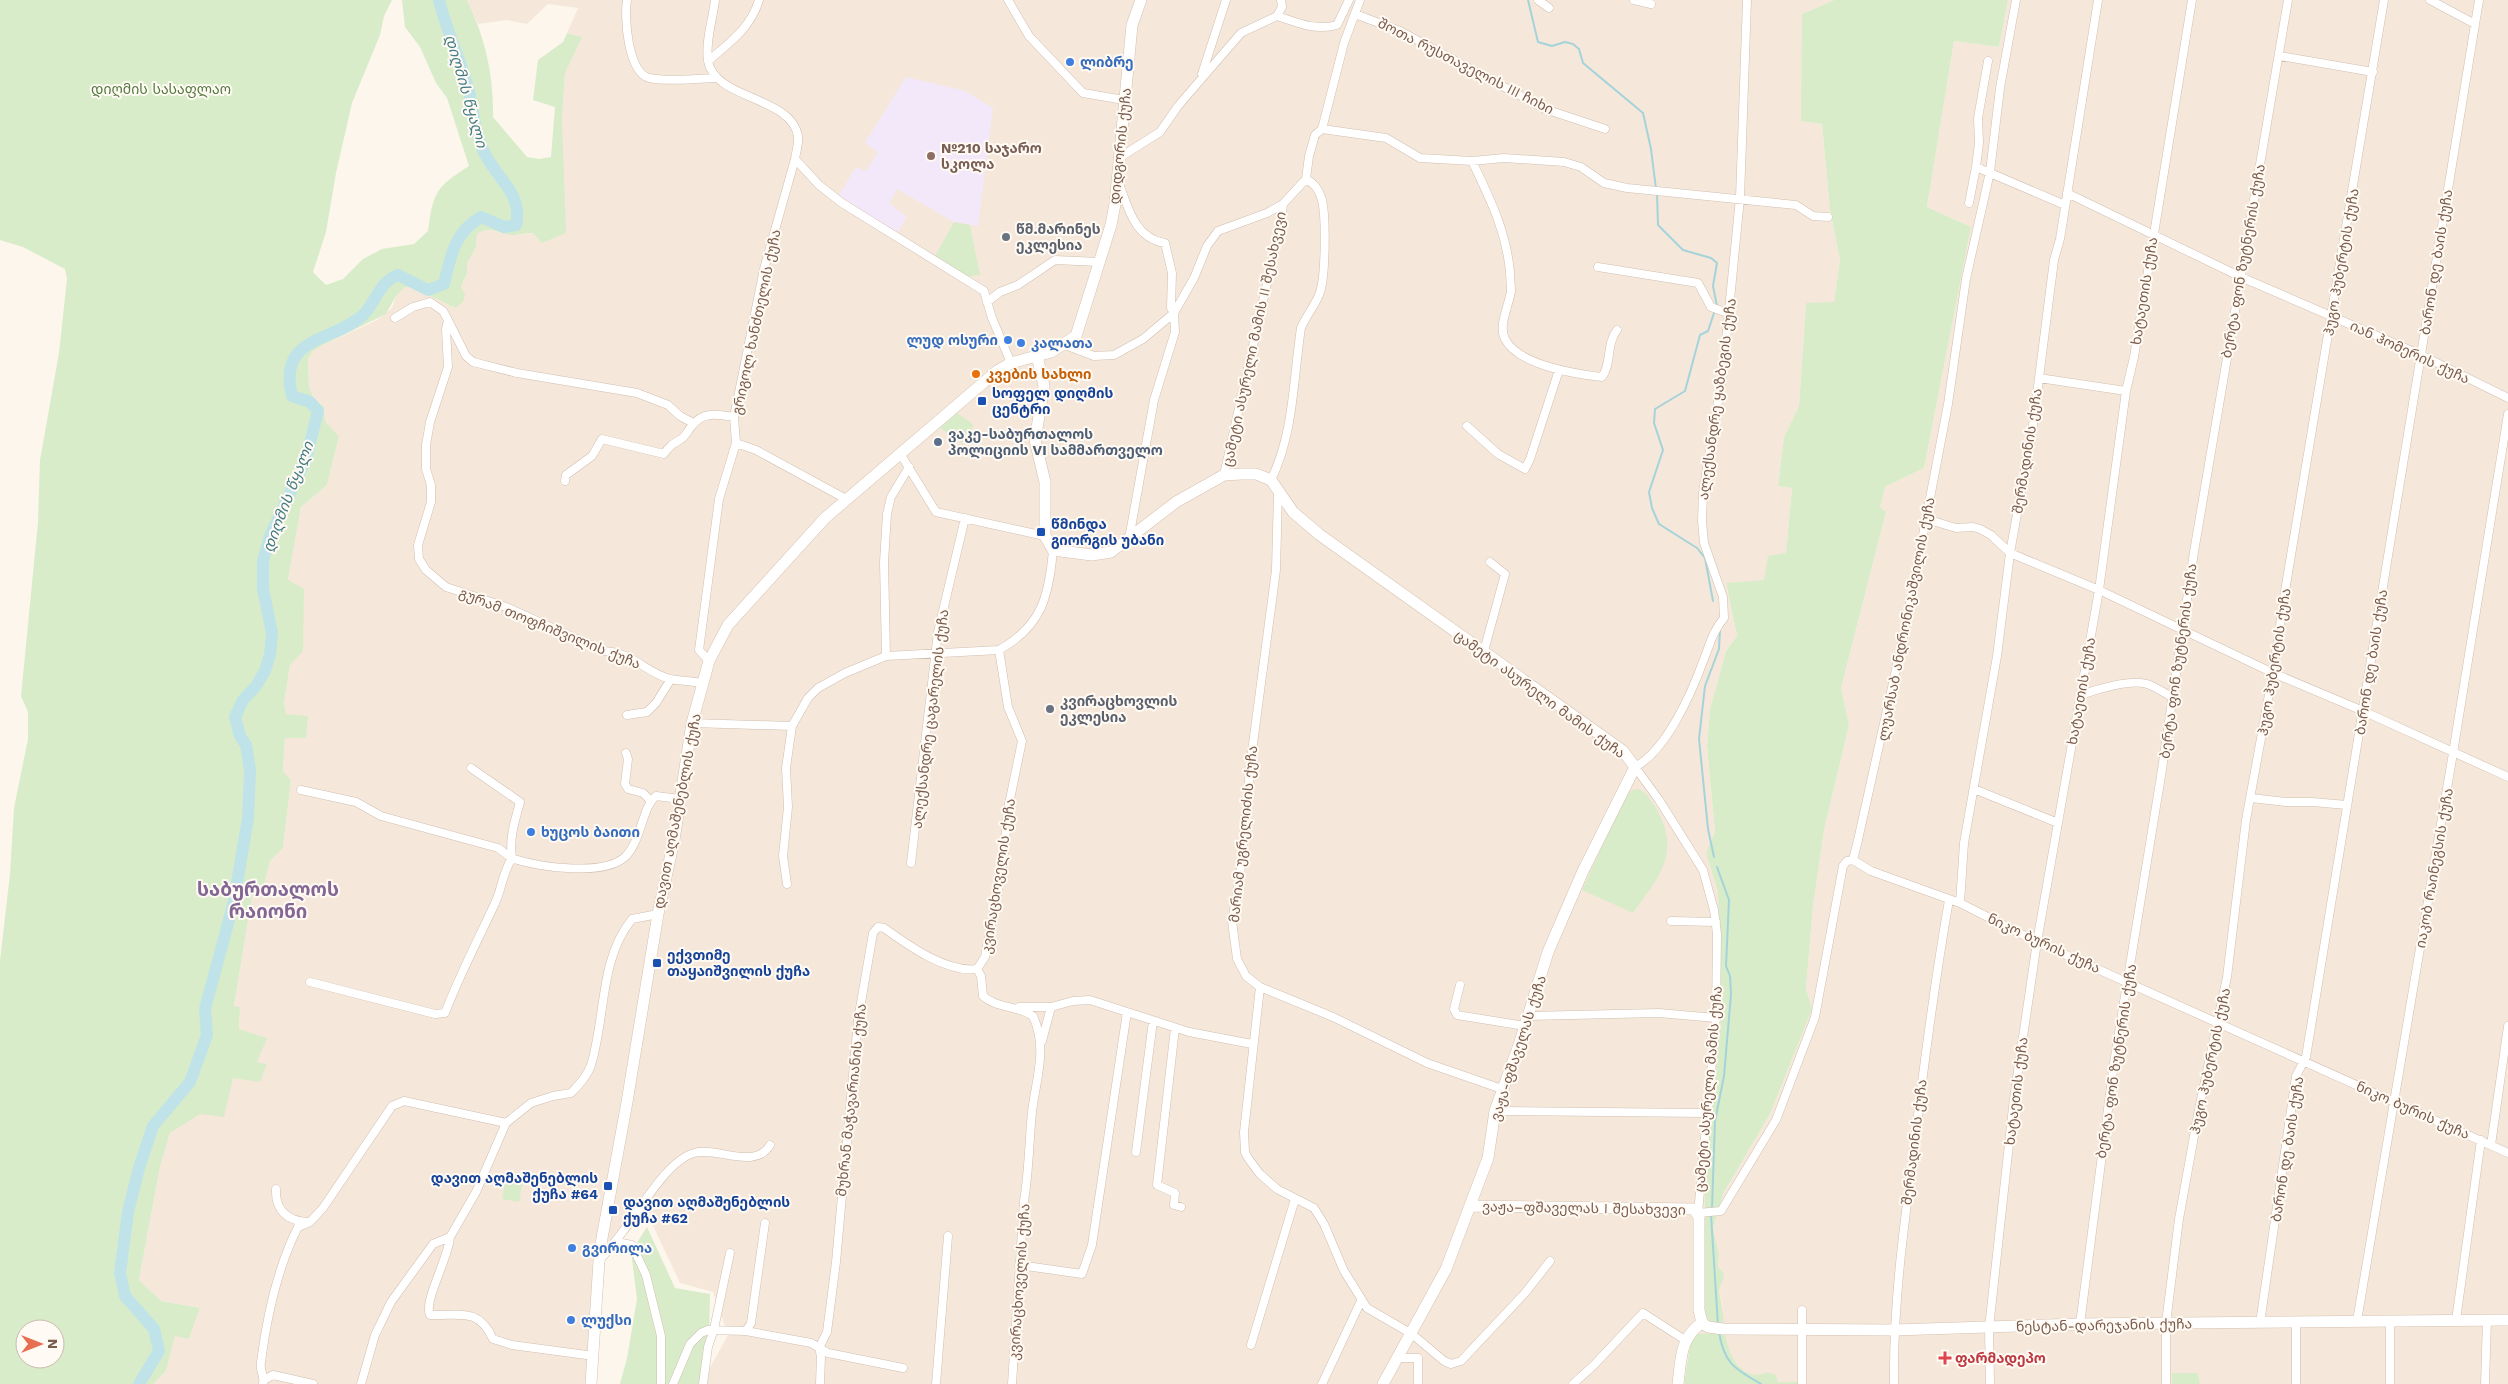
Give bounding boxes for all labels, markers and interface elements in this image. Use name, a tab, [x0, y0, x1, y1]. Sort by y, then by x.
street label: შოთა რუსთაველის III ჩიხი	[1375, 15, 1557, 118]
water label: დიღმის წყალი	[441, 32, 491, 151]
place label: ლიბრე	[1080, 54, 1134, 71]
marker: ლიბრე	[1064, 56, 1076, 68]
park label: დიღმის სასაფლაო	[91, 81, 231, 98]
street label: დიდგორის ქუჩა	[1106, 87, 1135, 205]
place label: №210 საჯარო სკოლა	[941, 140, 1042, 173]
marker: №210 საჯარო სკოლა	[925, 150, 937, 162]
street label: ბერტა ფონ ზუტნერის ქუჩა	[2218, 163, 2269, 360]
street label: ჰუგო ჰუბერტის ქუჩა	[2320, 187, 2363, 337]
street label: ბარონ დე ბაის ქუჩა	[2417, 188, 2456, 336]
street label: ცამეტი ასურელი მამის II შესახვევი	[1219, 210, 1290, 468]
place label: წმ.მარინეს ეკლესია	[1016, 221, 1101, 254]
street label: გრიგოლ ხანძთელის ქუჩა	[728, 228, 784, 416]
marker: წმ.მარინეს ეკლესია	[1000, 231, 1012, 243]
street label: ხატაეთის ქუჩა	[2128, 236, 2161, 346]
street label: ალექსანდრე ყაზბეგის ქუჩა	[1695, 297, 1740, 501]
street label: იან ჰომერის ქუჩა	[2347, 317, 2472, 388]
place label: ლუდ ოსური	[906, 332, 998, 349]
marker: ლუდ ოსური	[1002, 334, 1014, 346]
place label: კალათა	[1031, 335, 1093, 352]
marker: კალათა	[1015, 337, 1027, 349]
place label: კვების სახლი	[986, 366, 1092, 383]
marker: კვების სახლი	[970, 368, 982, 380]
place label: სოფელ დიღმის ცენტრი	[992, 385, 1113, 418]
street label: შერმადინის ქუჩა	[2009, 387, 2046, 515]
marker: სოფელ დიღმის ცენტრი	[976, 395, 988, 407]
place label: ვაკე-საბურთალოს პოლიციის VI სამმართველო	[948, 426, 1163, 459]
marker: ვაკე-საბურთალოს პოლიციის VI სამმართველო	[932, 436, 944, 448]
water label: დიღმის წყალი	[259, 438, 318, 555]
street label: ლუარსაბ ანდრონიკაშვილის ქუჩა	[1874, 496, 1939, 743]
place label: წმინდა გიორგის უბანი	[1051, 516, 1164, 549]
marker: წმინდა გიორგის უბანი	[1035, 526, 1047, 538]
street label: ბერტა ფონ ზუტნერის ქუჩა	[2156, 562, 2201, 760]
street label: გურამ თოფჩიშვილის ქუჩა	[457, 584, 643, 673]
street label: ჰუგო ჰუბერტის ქუჩა	[2254, 587, 2295, 737]
street label: ბარონ დე ბაის ქუჩა	[2352, 588, 2391, 736]
street label: ალექსანდრე ცაგარელის ქუჩა	[909, 608, 952, 830]
street label: ცამეტი ასურელი მამის ქუჩა	[1451, 627, 1628, 762]
street label: ხატაეთის ქუჩა	[2064, 636, 2099, 746]
place label: კვირაცხოვლის ეკლესია	[1060, 693, 1177, 726]
marker: კვირაცხოვლის ეკლესია	[1044, 703, 1056, 715]
street label: დავით აღმაშენებლის ქუჩა	[650, 712, 705, 910]
street label: მარიამ უგრელიძის ქუჩა	[1226, 745, 1261, 923]
street label: იაკობ რაინეგსის ქუჩა	[2412, 787, 2457, 949]
street label: კვირაცხოველის ქუჩა	[978, 797, 1019, 955]
place label: ხუცოს ბაითი	[541, 824, 640, 841]
marker: ხუცოს ბაითი	[525, 826, 537, 838]
district label: საბურთალოს რაიონი	[197, 878, 339, 923]
street label: ნიკო ბურის ქუჩა	[1985, 910, 2103, 977]
place label: ექვთიმე თაყაიშვილის ქუჩა	[667, 947, 810, 980]
marker: ექვთიმე თაყაიშვილის ქუჩა	[651, 957, 663, 969]
street label: ბერტა ფონ ზუტნერის ქუჩა	[2093, 962, 2140, 1160]
street label: ვაჟა-ფშაველას ქუჩა	[1487, 973, 1550, 1123]
street label: ცამეტი ასურელი მამის ქუჩა	[1691, 985, 1726, 1193]
street label: ჰუგო ჰუბერტის ქუჩა	[2187, 986, 2234, 1136]
street label: მუხრან მაჭავარიანის ქუჩა	[833, 1003, 870, 1197]
street label: ხატაეთის ქუჩა	[2001, 1036, 2032, 1146]
street label: ბარონ დე ბაის ქუჩა	[2268, 1075, 2307, 1223]
street label: შერმადინის ქუჩა	[1898, 1078, 1931, 1206]
street label: ნიკო ბურის ქუჩა	[2353, 1078, 2472, 1143]
place label: დავით აღმაშენებლის ქუჩა #64	[431, 1170, 598, 1203]
marker: დავით აღმაშენებლის ქუჩა #64	[602, 1180, 614, 1192]
place label: დავით აღმაშენებლის ქუჩა #62	[623, 1194, 790, 1227]
street label: ვაჟა–ფშაველას I შესახვევი	[1482, 1198, 1686, 1219]
street label: კვირაცხოველის ქუჩა	[1006, 1203, 1033, 1361]
marker: დავით აღმაშენებლის ქუჩა #62	[607, 1204, 619, 1216]
place label: გვირილა	[582, 1240, 652, 1257]
marker: გვირილა	[566, 1242, 578, 1254]
place label: ლუქსი	[581, 1312, 632, 1329]
marker: ლუქსი	[565, 1314, 577, 1326]
street label: ნესტან-დარეჯანის ქუჩა	[2016, 1315, 2192, 1336]
north arrow	[15, 1319, 65, 1369]
text: N	[45, 1339, 61, 1349]
place label: ფარმადეპო	[1955, 1350, 2046, 1367]
marker: ფარმადეპო	[1939, 1352, 1951, 1364]

